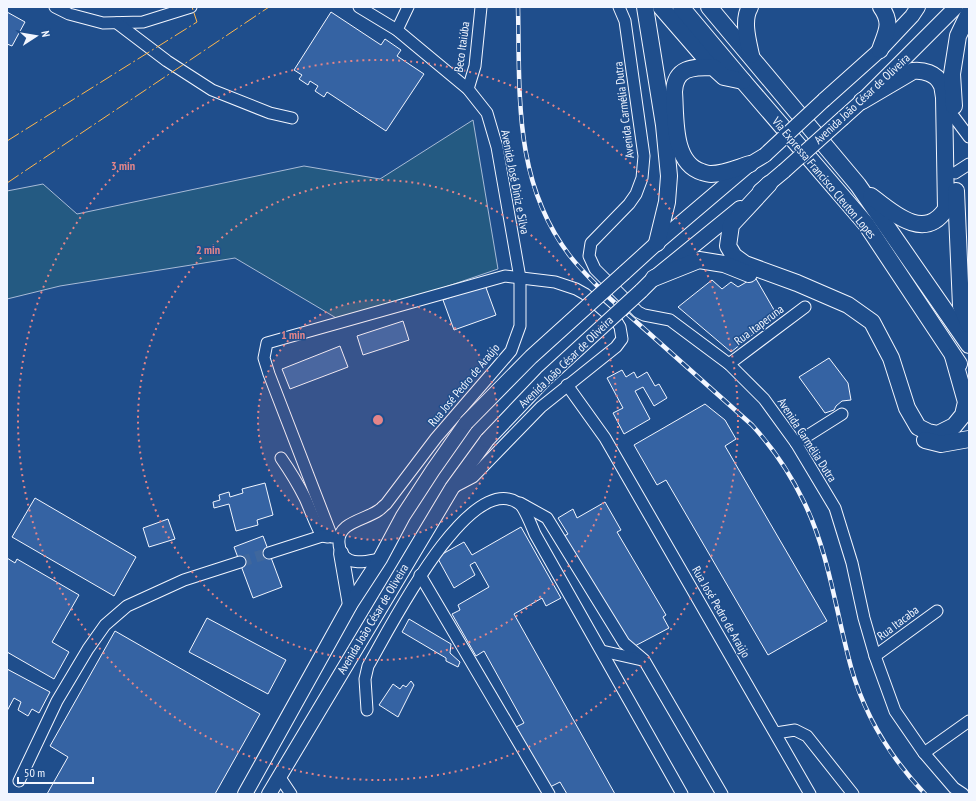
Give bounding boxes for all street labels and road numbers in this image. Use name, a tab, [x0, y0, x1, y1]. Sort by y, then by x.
street label: Beco Itaiúba	[451, 20, 473, 73]
street label: Avenida João César de Oliveira	[811, 50, 913, 147]
street label: Avenida Carmélia Dutra	[610, 61, 637, 159]
street label: Via Expressa Francisco Cleuton Lopes	[768, 113, 880, 242]
street label: Avenida José Diniz e Silva	[498, 129, 533, 235]
street label: Rua Itaperuna	[731, 301, 787, 348]
street label: Avenida João César de Oliveira	[515, 312, 616, 411]
street label: Rua José Pedro de Araújo	[425, 340, 503, 429]
street label: Avenida Carmélia Dutra	[775, 395, 840, 485]
street label: Avenida João César de Oliveira	[334, 561, 411, 676]
street label: Rua José Pedro de Araújo	[689, 563, 754, 660]
street label: Rua Itacaba	[874, 602, 922, 643]

